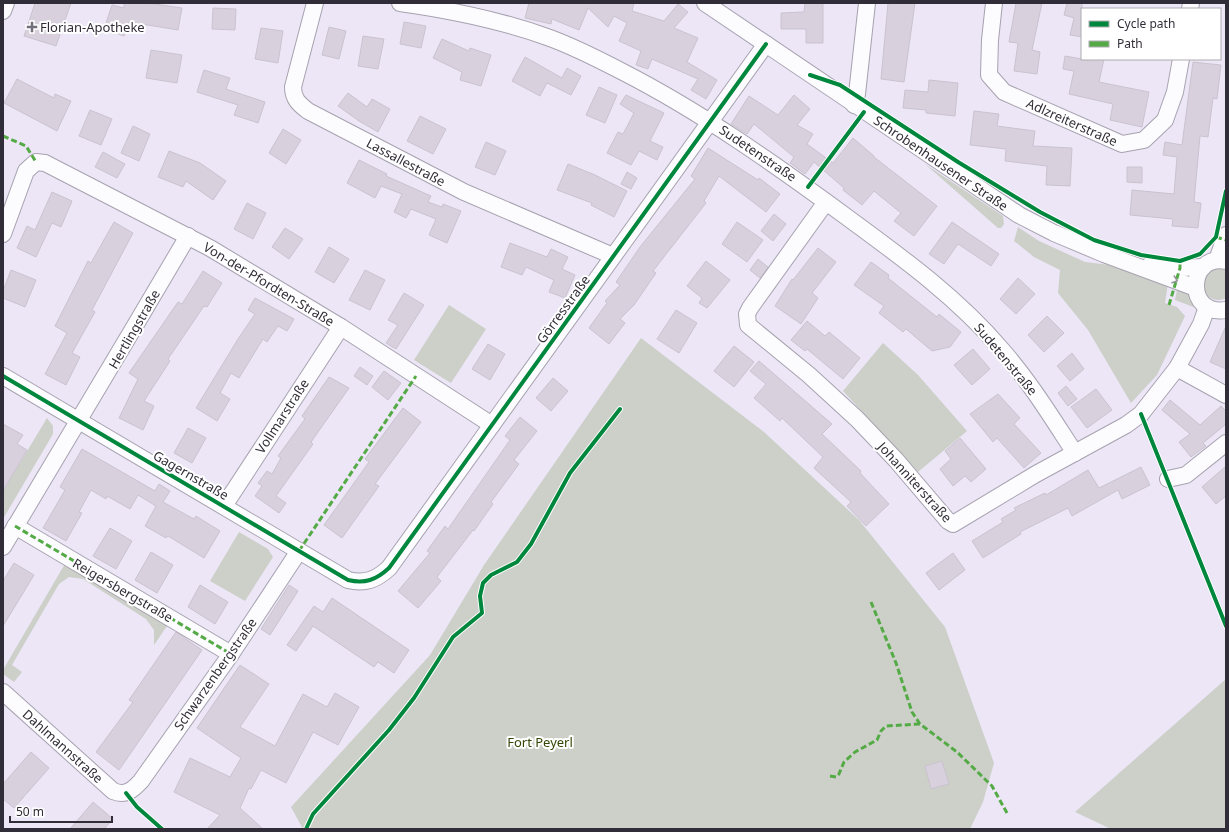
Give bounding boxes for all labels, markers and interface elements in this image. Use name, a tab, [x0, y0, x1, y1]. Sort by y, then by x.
legend	[1081, 8, 1221, 60]
text: Cycle path	[1117, 15, 1175, 32]
place label: Florian-Apotheke	[40, 18, 145, 36]
marker: Florian-Apotheke	[27, 22, 37, 32]
text: Path	[1117, 35, 1143, 52]
street label: Adlzreiterstraße	[1024, 94, 1120, 150]
street label: Schrobenhausener Straße	[870, 111, 1012, 215]
street label: Sudetenstraße	[716, 121, 800, 185]
street label: Lassallestraße	[363, 134, 449, 190]
street label: Von-der-Pfordten-Straße	[200, 238, 338, 330]
street label: Görresstraße	[532, 271, 594, 347]
one-way arrow	[1172, 275, 1179, 284]
street label: Hertlingstraße	[104, 286, 164, 372]
street label: Sudetenstraße	[970, 319, 1042, 399]
street label: Vollmarstraße	[251, 375, 313, 457]
street label: Johanniterstraße	[873, 436, 956, 526]
street label: Gagernstraße	[150, 446, 232, 504]
street label: Reigersbergstraße	[70, 554, 176, 626]
street label: Schwarzenbergstraße	[169, 614, 261, 734]
street label: Dahlmannstraße	[19, 705, 107, 787]
park label: Fort Peyerl	[507, 733, 573, 751]
scale bar	[10, 798, 112, 824]
text: 50 m	[16, 803, 44, 820]

